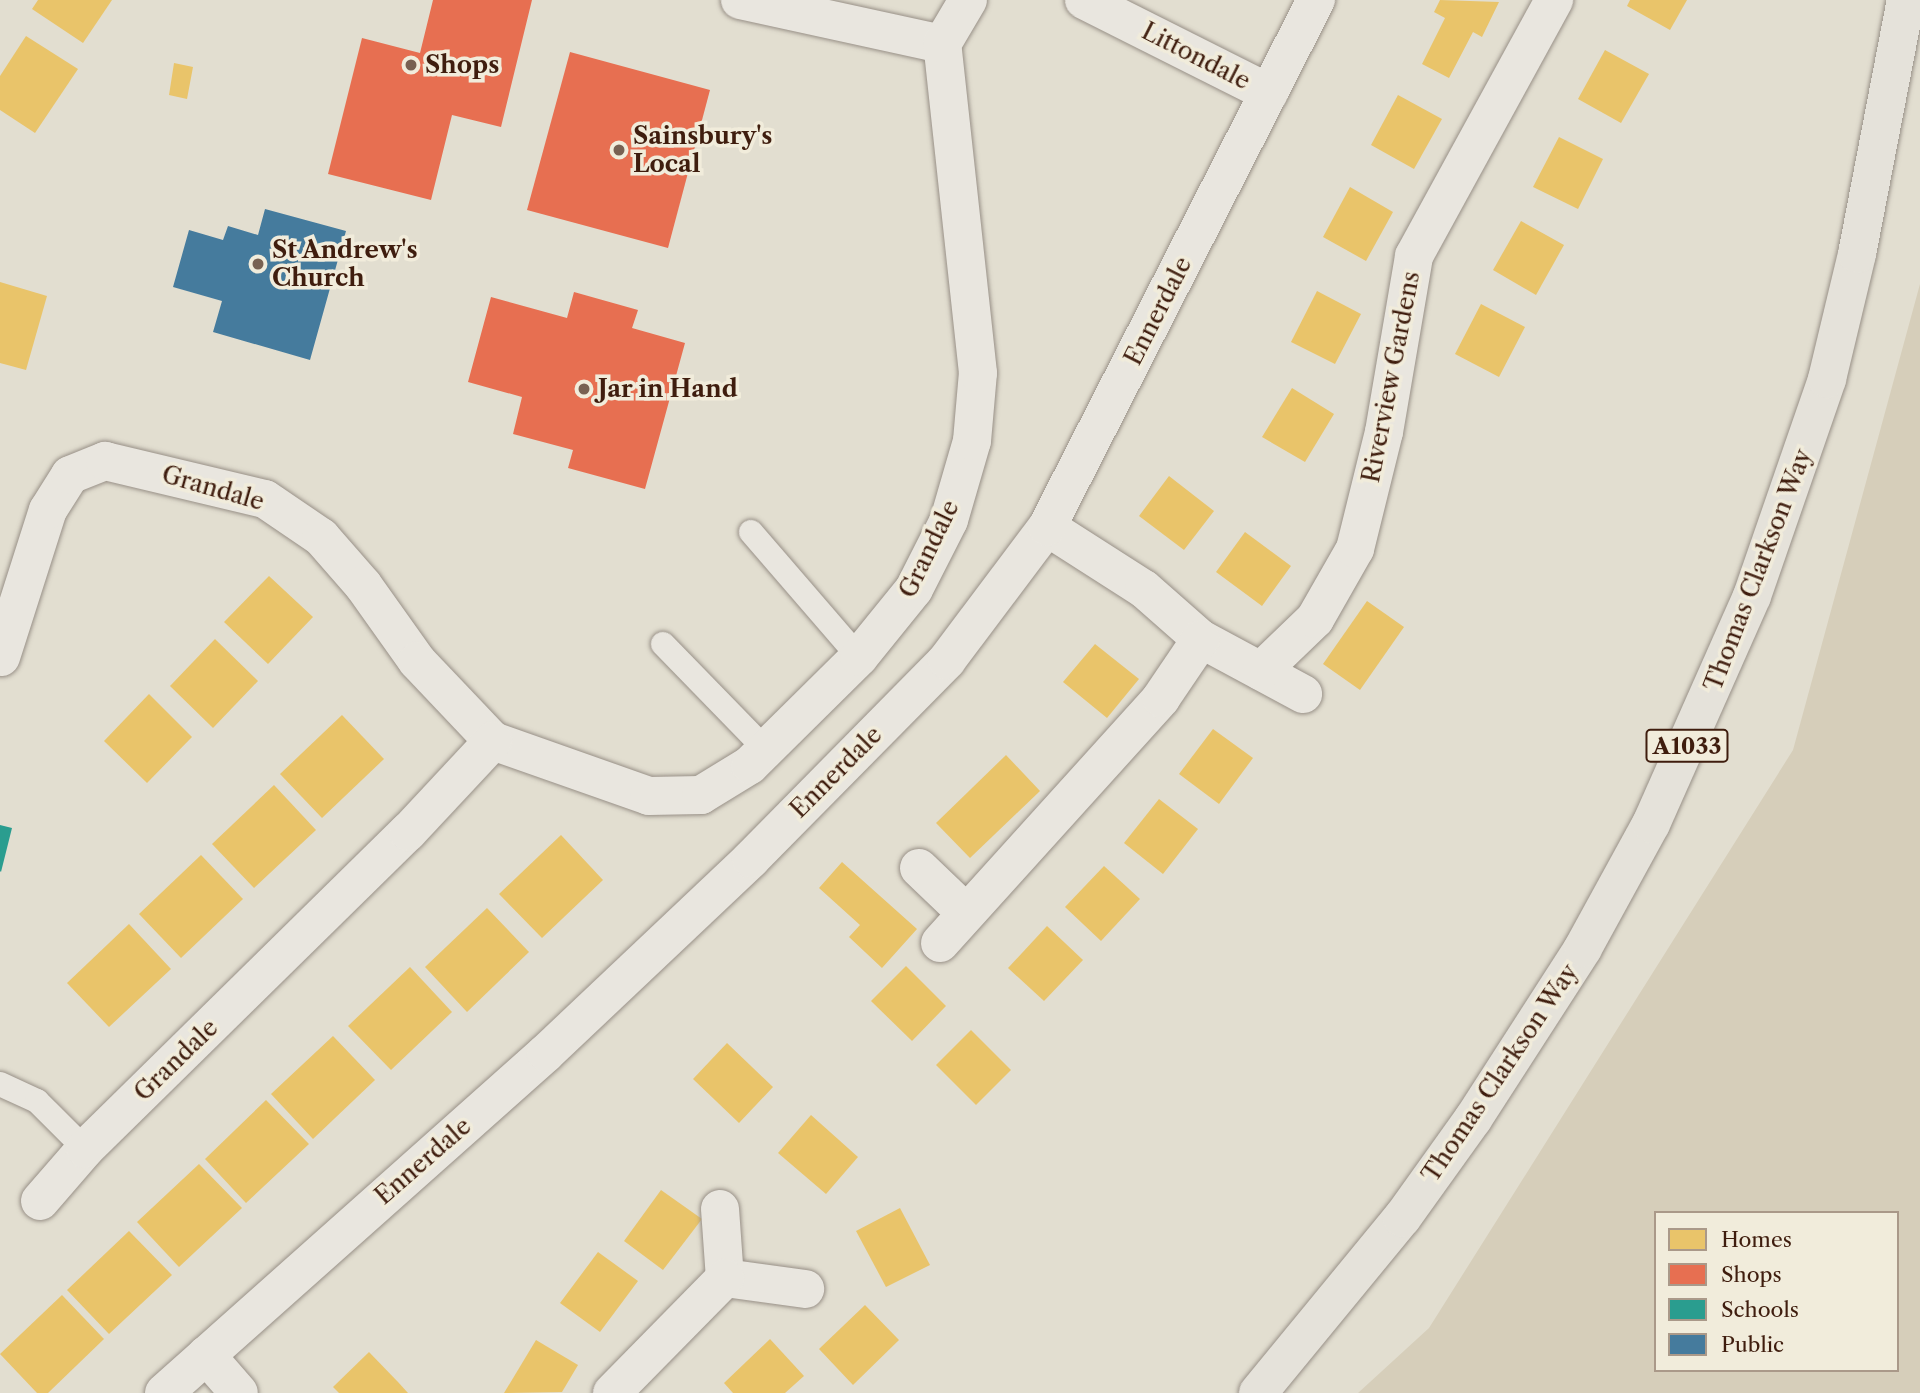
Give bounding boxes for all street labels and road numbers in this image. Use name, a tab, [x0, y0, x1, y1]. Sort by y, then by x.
street label: Littondale	[1137, 16, 1255, 96]
street label: Ennerdale	[1118, 252, 1198, 370]
street label: Riverview Gardens	[1356, 269, 1426, 485]
street label: Thomas Clarkson Way	[1698, 444, 1818, 696]
street label: Grandale	[159, 460, 267, 516]
street label: Grandale	[893, 496, 965, 602]
street label: Ennerdale	[784, 720, 888, 824]
road number: A1033	[1645, 726, 1729, 766]
street label: Thomas Clarkson Way	[1416, 958, 1584, 1188]
street label: Grandale	[128, 1013, 224, 1107]
street label: Ennerdale	[369, 1112, 477, 1210]

